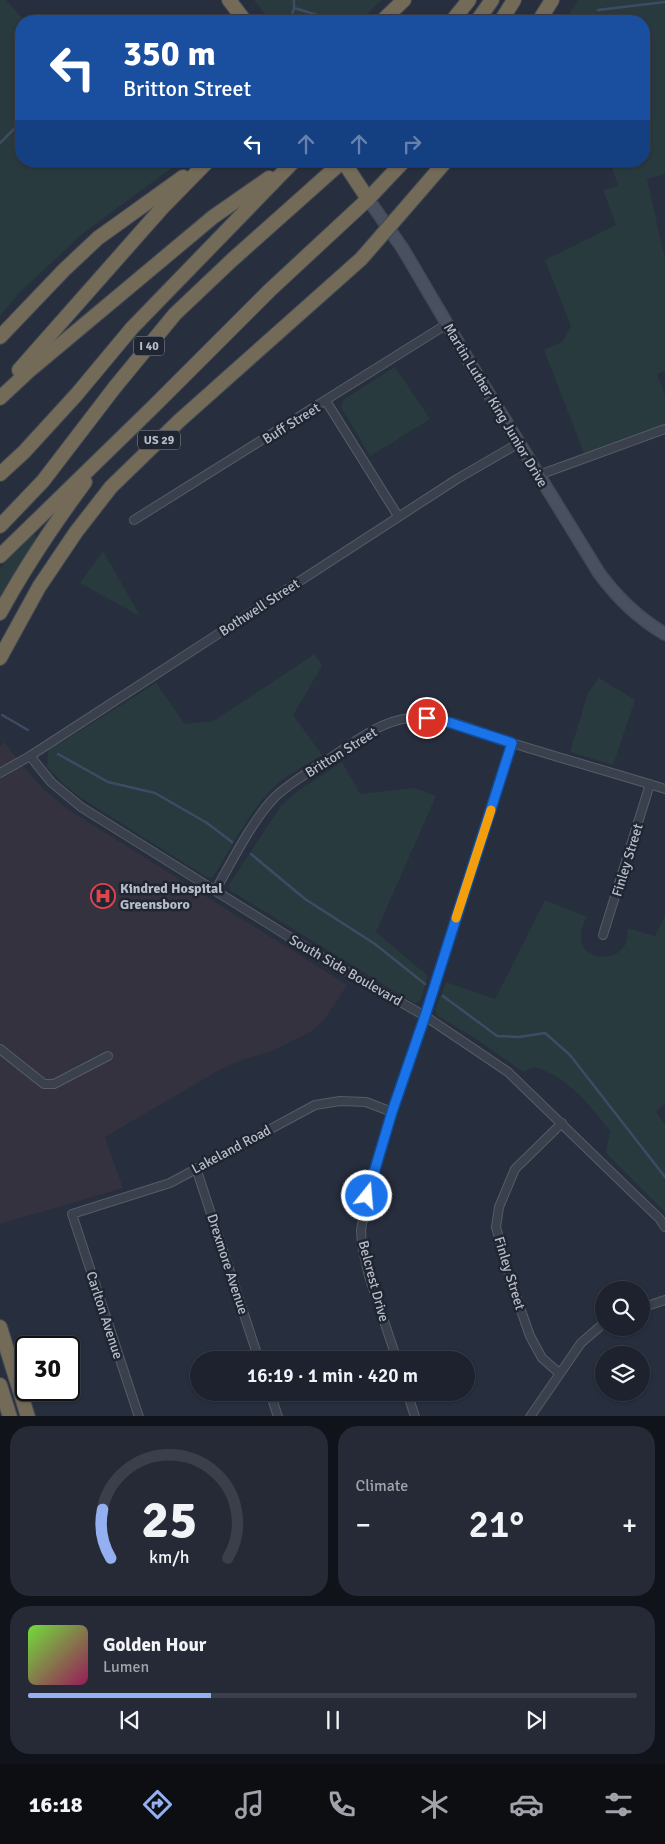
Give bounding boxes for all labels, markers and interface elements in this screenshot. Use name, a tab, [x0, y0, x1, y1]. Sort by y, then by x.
text: 350 m	[123, 32, 216, 75]
icon: left	[40, 35, 105, 100]
text: Britton Street	[123, 75, 251, 102]
icon: left	[239, 130, 267, 158]
icon: ahead	[292, 130, 320, 158]
icon: ahead	[345, 130, 373, 158]
icon: right	[398, 130, 426, 158]
street label: Martin Luther King Junior Drive	[440, 320, 551, 490]
road number: I 40	[134, 336, 164, 356]
street label: Buff Street	[259, 399, 323, 448]
road number: US 29	[138, 430, 180, 450]
street label: Bothwell Street	[216, 575, 303, 640]
pin	[406, 697, 448, 739]
icon: arrive	[413, 704, 441, 732]
street label: Britton Street	[302, 724, 380, 781]
street label: Finley Street	[608, 821, 647, 899]
place label: Kindred Hospital Greensboro	[120, 880, 223, 913]
hospital icon: Kindred Hospital Greensboro	[90, 883, 116, 909]
street label: South Side Boulevard	[286, 931, 405, 1010]
street label: Lakeland Road	[189, 1121, 274, 1177]
position arrow	[340, 1169, 392, 1221]
street label: Drexmore Avenue	[203, 1212, 252, 1317]
street label: Finley Street	[490, 1234, 529, 1312]
street label: Belcrest Drive	[355, 1239, 393, 1324]
street label: Carlton Avenue	[82, 1269, 127, 1361]
map controls	[595, 1281, 650, 1401]
button: search	[595, 1281, 650, 1336]
speed limit sign: 30	[15, 1336, 80, 1401]
button: layers	[595, 1346, 650, 1401]
text: 16:19 · 1 min · 420 m	[247, 1364, 418, 1388]
text: Climate	[356, 1476, 408, 1496]
text: 25	[141, 1488, 197, 1552]
text: 21°	[468, 1501, 524, 1548]
text: −	[356, 1508, 371, 1542]
text: +	[622, 1508, 637, 1542]
text: km/h	[149, 1546, 189, 1568]
text: Golden Hour	[103, 1633, 206, 1657]
text: Lumen	[103, 1657, 149, 1677]
icon: previous	[116, 1706, 144, 1734]
icon: pause	[319, 1706, 347, 1734]
icon: next	[522, 1706, 550, 1734]
icon: directions	[140, 1787, 175, 1822]
icon: music	[232, 1787, 267, 1822]
icon: phone	[324, 1787, 359, 1822]
icon: climate	[417, 1787, 452, 1822]
icon: car	[509, 1787, 544, 1822]
icon: filters	[601, 1787, 636, 1822]
text: 16:18	[29, 1791, 83, 1818]

